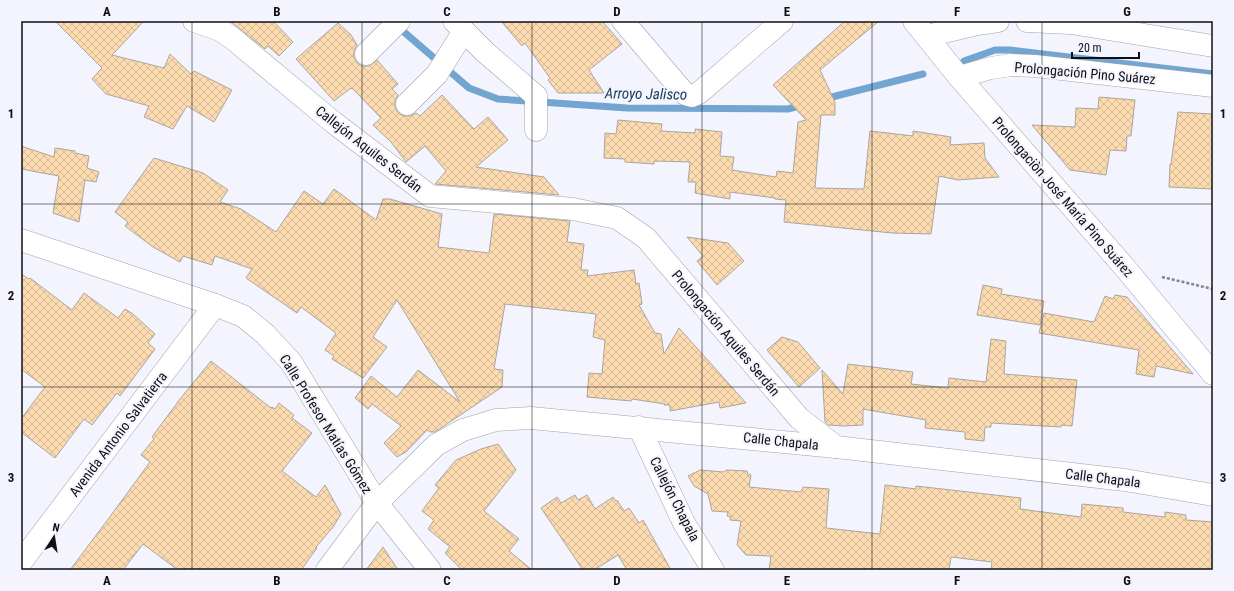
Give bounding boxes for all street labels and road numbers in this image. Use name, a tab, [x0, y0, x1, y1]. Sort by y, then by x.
street label: Prolongación Pino Suárez	[1014, 59, 1156, 87]
street label: Callejón Aquiles Serdán	[313, 102, 425, 196]
street label: Prolongaciòn José María Pino Suárez	[989, 114, 1137, 280]
street label: Prolongación Aquiles Serdán	[669, 267, 783, 399]
street label: Calle Profesor Matías Gómez	[277, 351, 375, 497]
street label: Avenida Antonio Salvatierra	[66, 369, 170, 499]
street label: Calle Chapala	[742, 429, 820, 453]
street label: Callejón Chapala	[647, 454, 703, 544]
street label: Calle Chapala	[1064, 465, 1142, 491]

